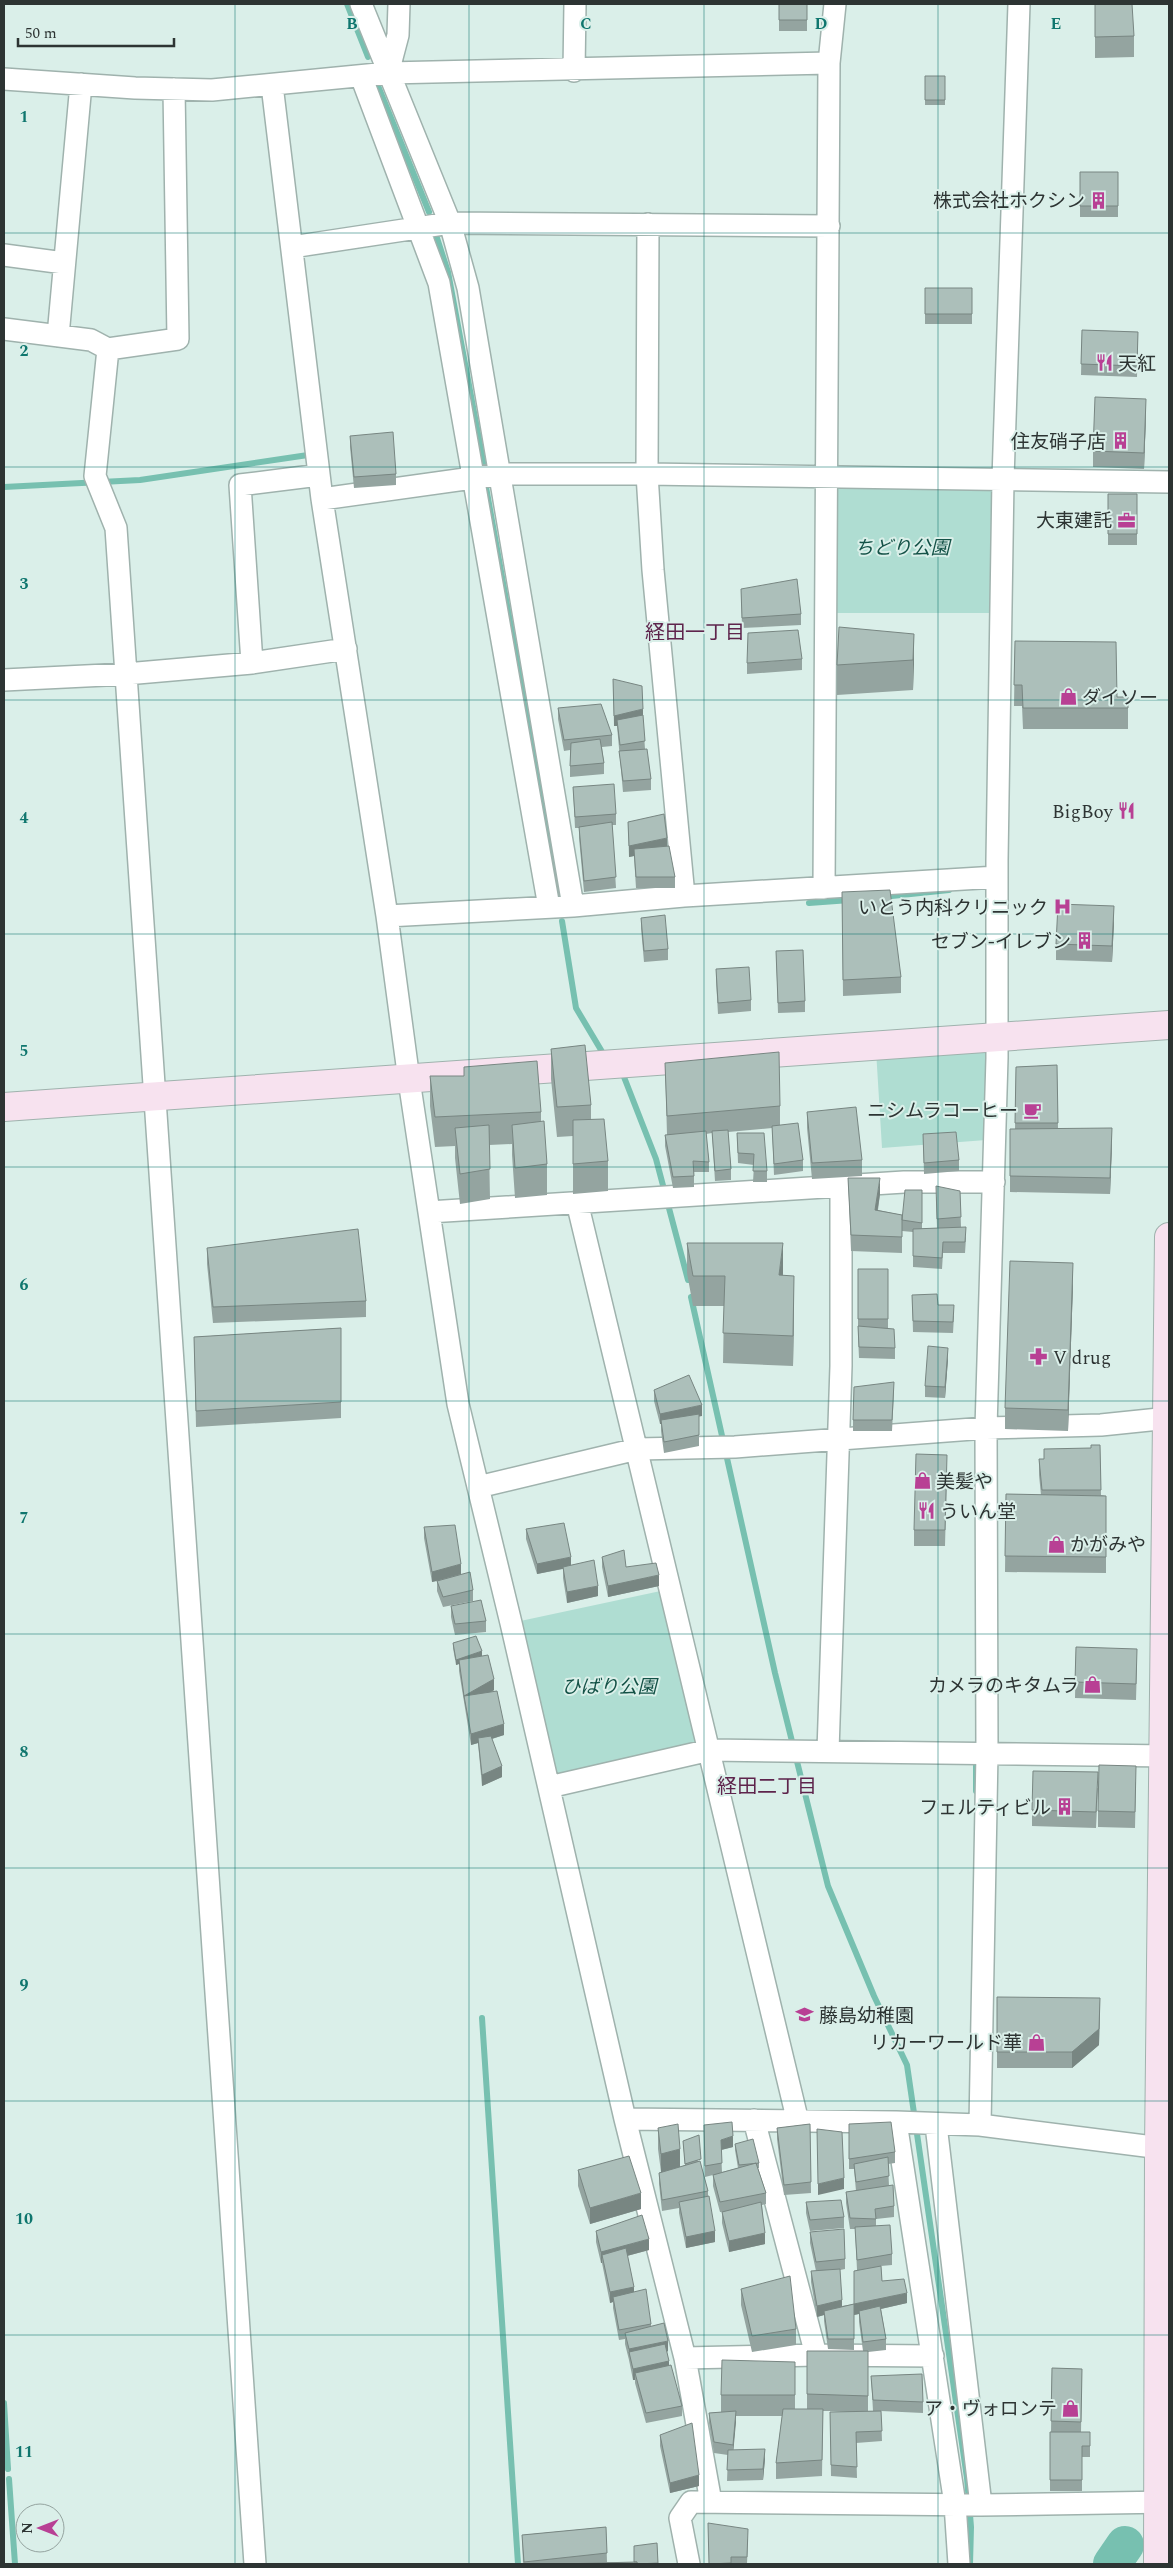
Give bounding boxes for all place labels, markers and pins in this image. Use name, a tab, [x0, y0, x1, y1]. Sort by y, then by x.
place label: 株式会社ホクシン	[933, 187, 1085, 216]
building icon: 株式会社ホクシン	[1089, 190, 1109, 210]
place label: 天紅	[1118, 350, 1156, 379]
restaurant icon: 天紅	[1094, 353, 1114, 373]
place label: 住友硝子店	[1011, 428, 1106, 457]
building icon: 住友硝子店	[1110, 431, 1130, 451]
place label: 大東建託	[1036, 507, 1112, 536]
office icon: 大東建託	[1116, 510, 1136, 530]
place label: ダイソー	[1082, 684, 1158, 713]
shop icon: ダイソー	[1058, 687, 1078, 707]
place label: BigBoy	[1052, 798, 1114, 827]
restaurant icon: BigBoy	[1117, 801, 1137, 821]
place label: いとう内科クリニック	[858, 894, 1048, 923]
hospital icon: いとう内科クリニック	[1052, 897, 1072, 917]
place label: セブン-イレブン	[931, 928, 1071, 957]
building icon: セブン-イレブン	[1075, 931, 1095, 951]
place label: ニシムラコーヒー	[867, 1097, 1018, 1126]
cafe icon: ニシムラコーヒー	[1022, 1100, 1042, 1120]
place label: V drug	[1053, 1344, 1111, 1373]
pharmacy icon: V drug	[1029, 1347, 1049, 1367]
place label: 美髪や	[936, 1468, 993, 1497]
shop icon: 美髪や	[912, 1471, 932, 1491]
place label: ういん堂	[940, 1498, 1016, 1527]
restaurant icon: ういん堂	[916, 1501, 936, 1521]
place label: かがみや	[1070, 1531, 1146, 1560]
shop icon: かがみや	[1046, 1534, 1066, 1554]
place label: カメラのキタムラ	[928, 1672, 1079, 1701]
shop icon: カメラのキタムラ	[1083, 1675, 1103, 1695]
place label: フェルティビル	[919, 1794, 1051, 1823]
building icon: フェルティビル	[1055, 1797, 1075, 1817]
place label: 藤島幼稚園	[819, 2002, 914, 2031]
school or university icon: 藤島幼稚園	[795, 2005, 815, 2025]
place label: リカーワールド華	[870, 2029, 1022, 2058]
shop icon: リカーワールド華	[1026, 2032, 1046, 2052]
place label: ア・ヴォロンテ	[924, 2395, 1057, 2424]
shop icon: ア・ヴォロンテ	[1061, 2398, 1081, 2418]

